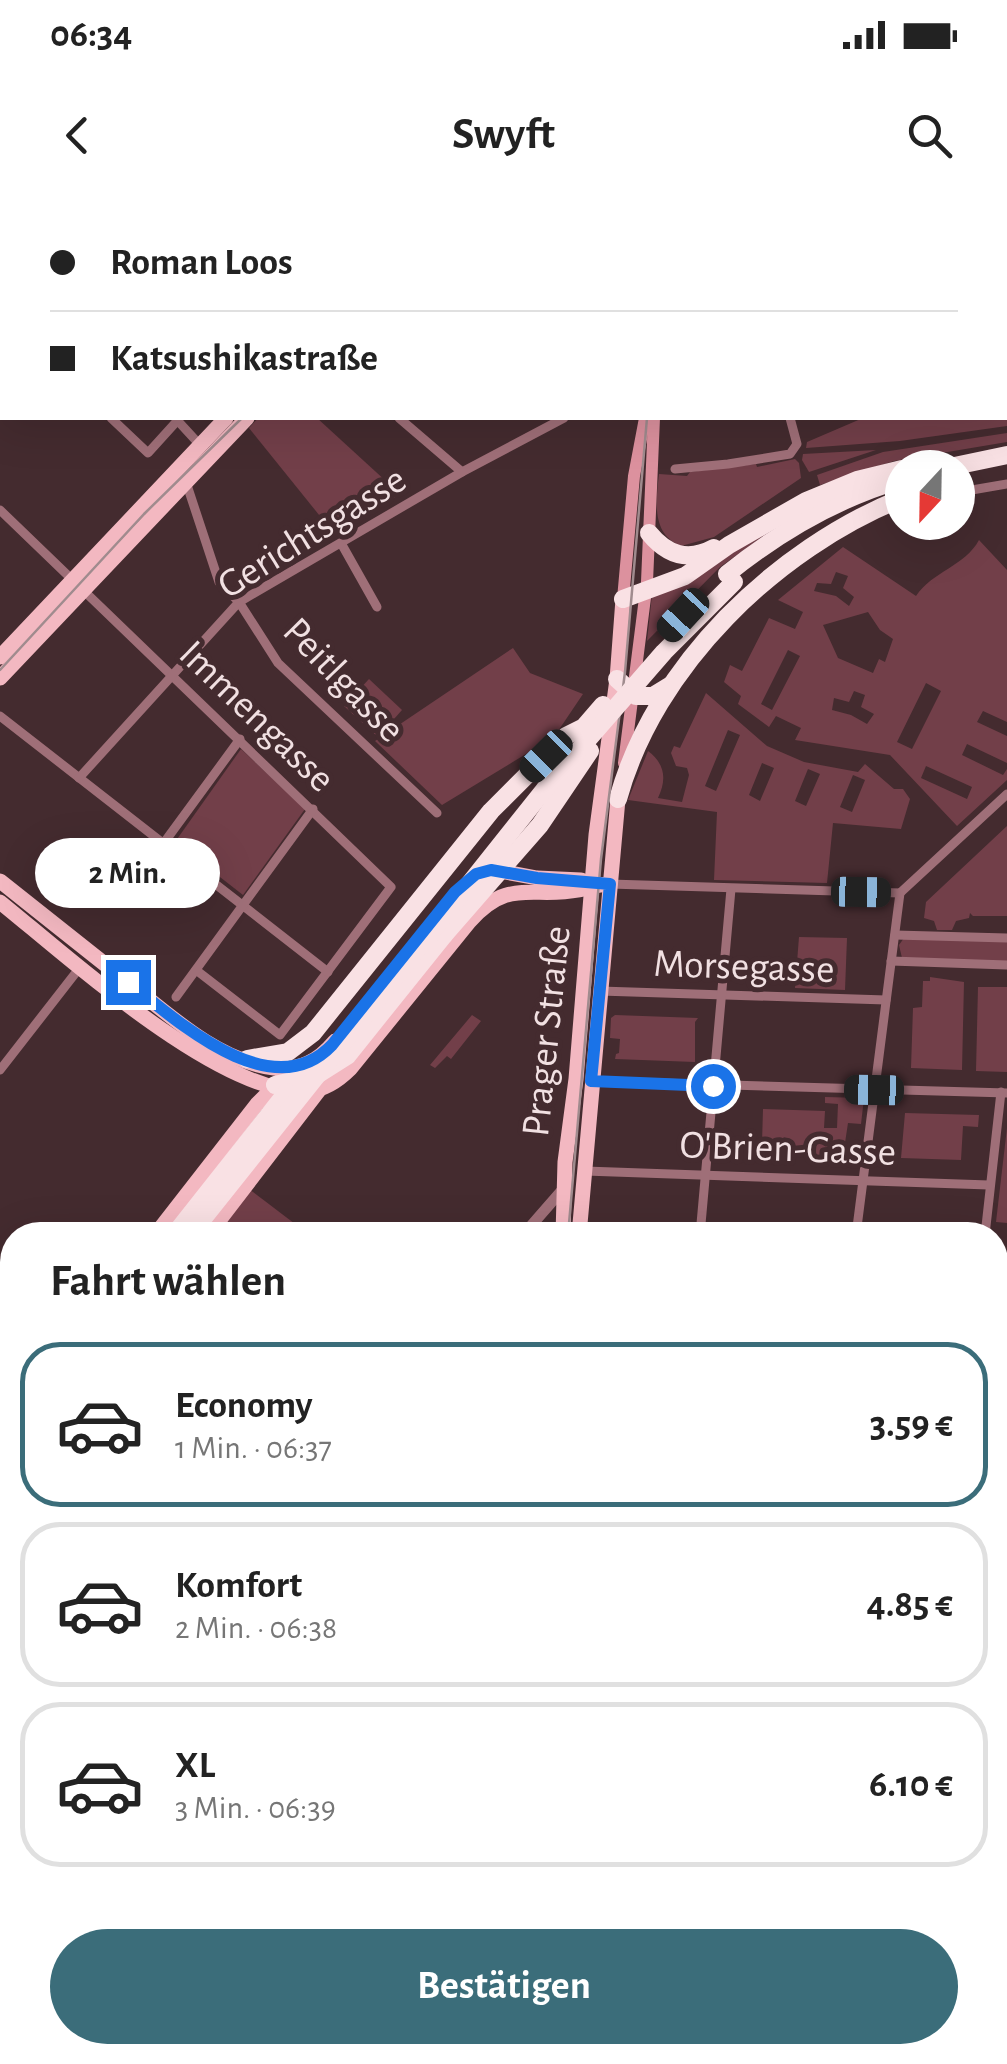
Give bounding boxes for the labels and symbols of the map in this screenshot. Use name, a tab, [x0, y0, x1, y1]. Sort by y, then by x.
north arrow	[885, 450, 975, 540]
street label: Gerichtsgasse	[211, 459, 413, 606]
car	[652, 583, 714, 647]
street label: Peitlgasse	[275, 611, 412, 750]
street label: Immengasse	[171, 633, 342, 800]
car	[514, 724, 578, 788]
callout: 2 Min.	[36, 837, 220, 907]
car	[831, 876, 891, 908]
street label: Prager Straße	[516, 924, 578, 1139]
street label: Morsegasse	[653, 944, 835, 990]
route end	[106, 960, 151, 1005]
route start	[691, 1064, 736, 1109]
car	[844, 1074, 904, 1106]
street label: O'Brien-Gasse	[679, 1125, 897, 1173]

